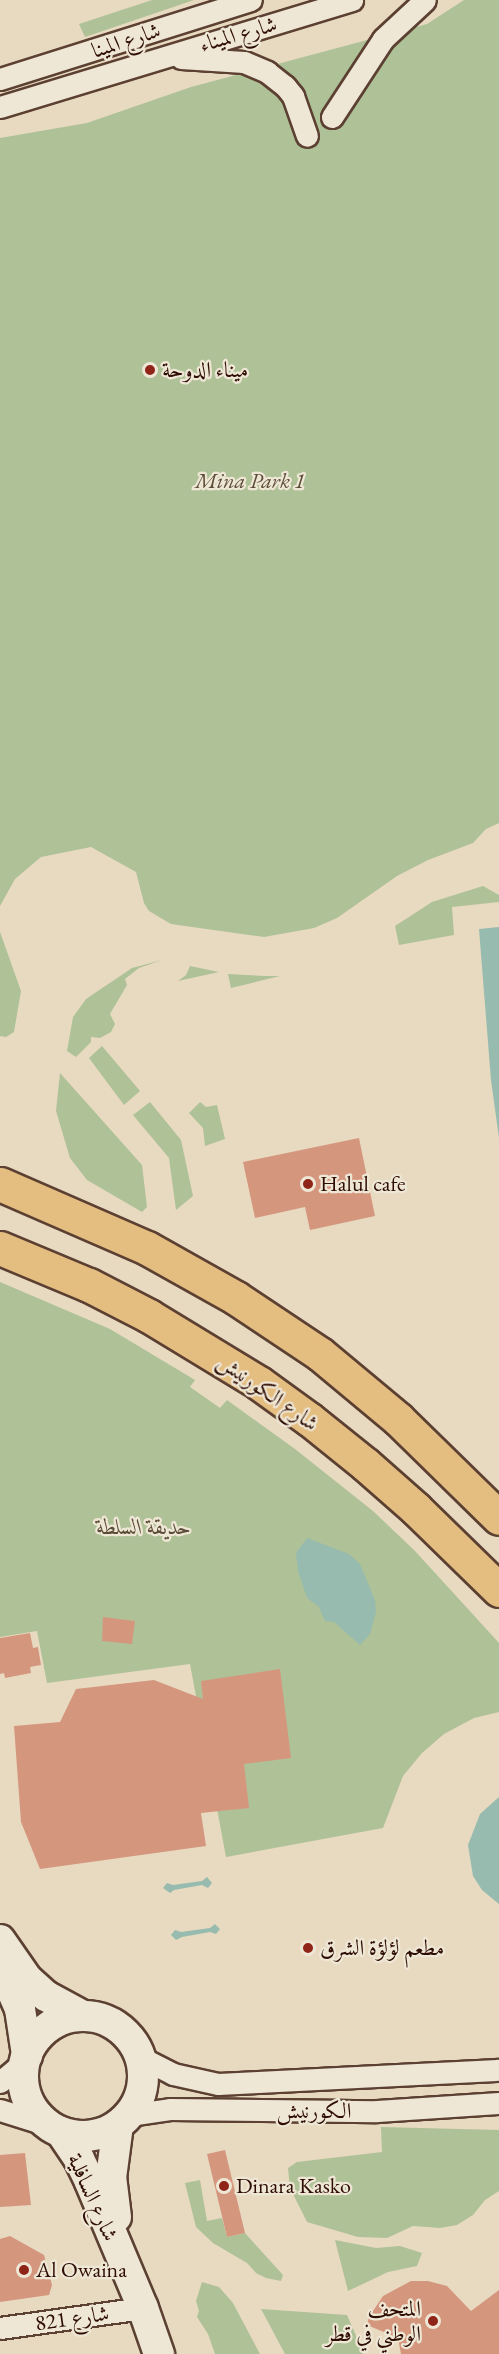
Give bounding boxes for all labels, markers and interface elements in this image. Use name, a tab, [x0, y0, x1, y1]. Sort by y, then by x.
street label: شارع الميناء	[196, 10, 280, 58]
street label: شارع المينا	[88, 16, 164, 64]
place label: ميناء الدوحة	[162, 357, 248, 383]
marker: ميناء الدوحة	[143, 363, 157, 377]
park label: Mina Park 1	[195, 468, 305, 494]
place label: Halul cafe	[320, 1171, 406, 1197]
marker: Halul cafe	[301, 1177, 315, 1191]
street label: شارع الكورنيش	[212, 1347, 324, 1437]
park label: حديقة السلطة	[97, 1514, 191, 1540]
place label: مطعم لؤلؤة الشرق	[320, 1935, 444, 1961]
marker: مطعم لؤلؤة الشرق	[301, 1941, 315, 1955]
street label: الكورنيش	[277, 2098, 351, 2124]
street label: شارع السافلية	[62, 2149, 124, 2245]
place label: Dinara Kasko	[236, 2173, 351, 2199]
marker: Dinara Kasko	[217, 2179, 231, 2193]
place label: Al Owaina	[36, 2257, 127, 2283]
marker: Al Owaina	[17, 2263, 31, 2277]
place label: المتحف الوطني في قطر	[326, 2295, 421, 2346]
street label: شارع 821	[33, 2300, 111, 2336]
marker: المتحف الوطني في قطر	[426, 2314, 440, 2328]

